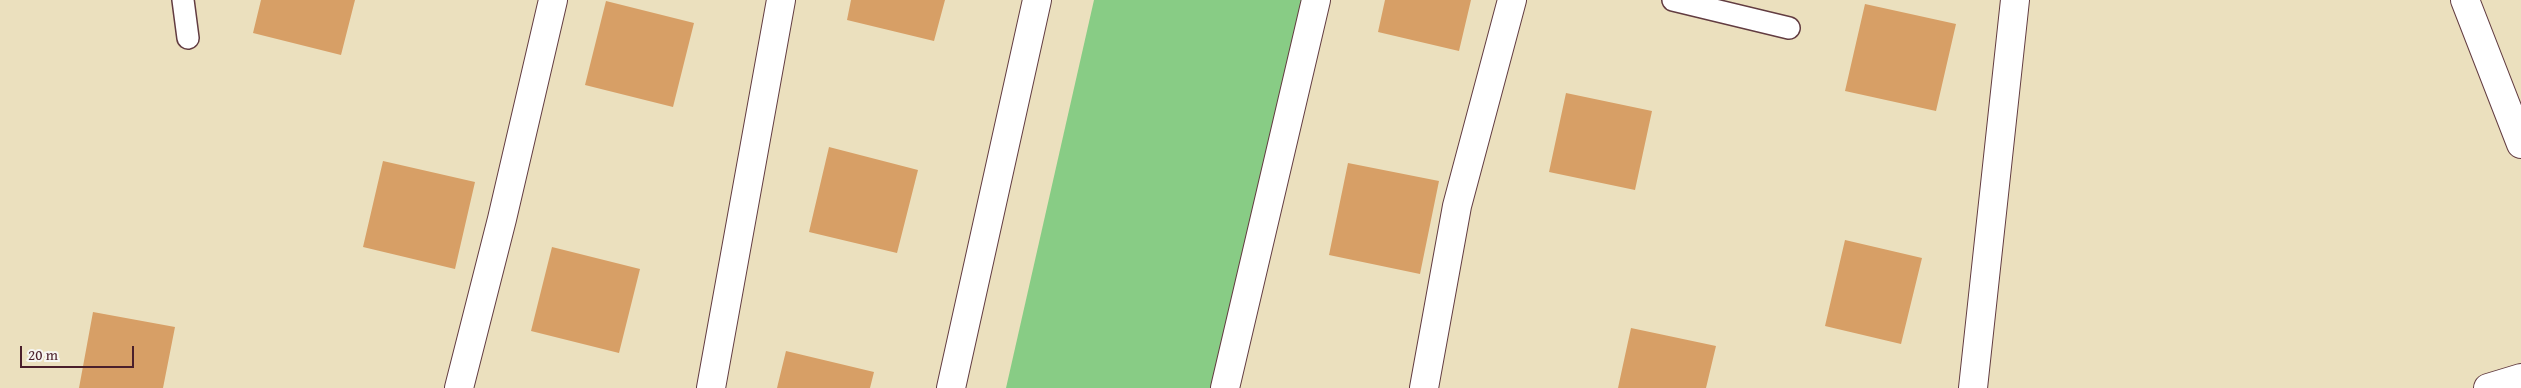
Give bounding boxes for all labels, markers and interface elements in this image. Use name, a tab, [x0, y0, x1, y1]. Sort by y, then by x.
scale bar	[22, 336, 136, 368]
text: 20 m	[28, 344, 58, 365]

